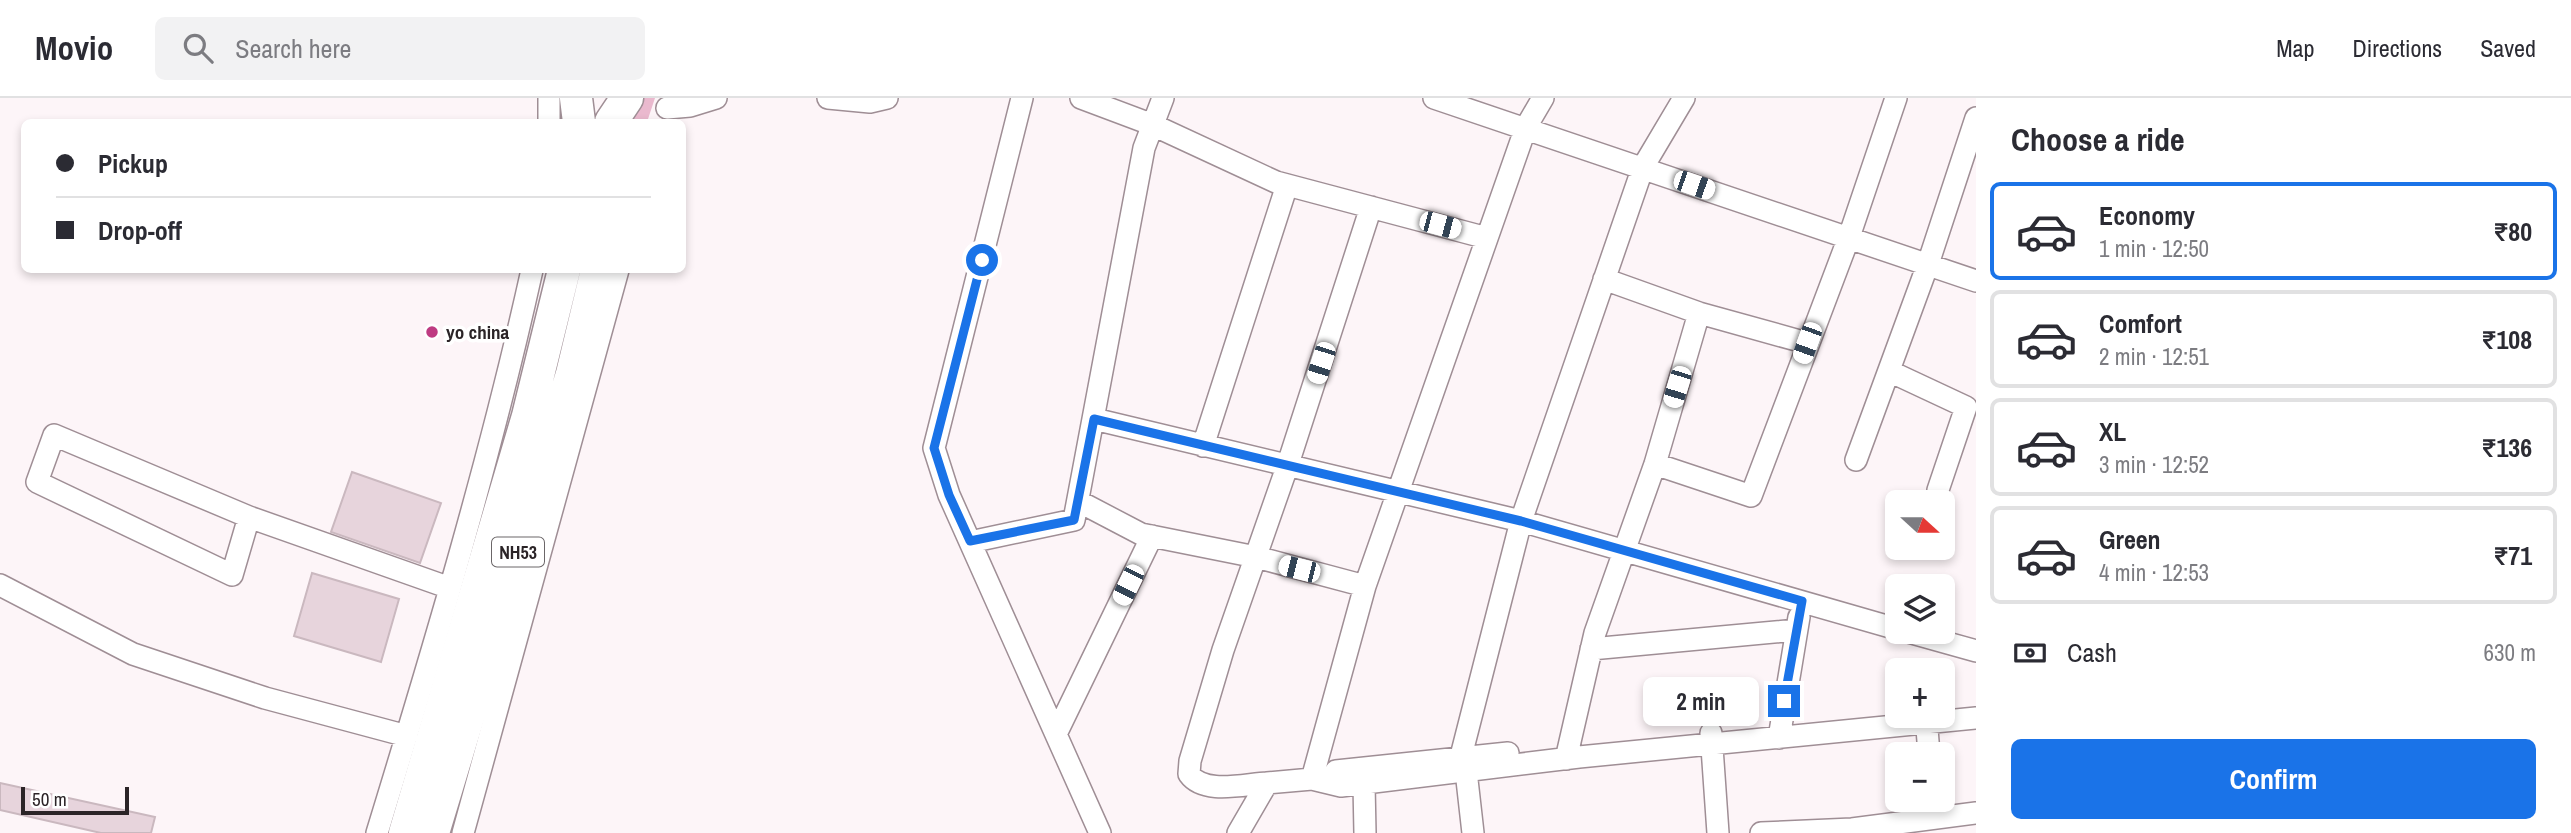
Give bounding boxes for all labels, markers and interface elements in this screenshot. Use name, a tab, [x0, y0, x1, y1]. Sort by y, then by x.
search box	[155, 17, 645, 80]
text: Movio	[35, 26, 113, 70]
icon: search	[179, 29, 217, 67]
text: Search here	[235, 31, 351, 66]
text: Map	[2276, 32, 2314, 64]
text: Directions	[2352, 32, 2442, 64]
text: Saved	[2480, 32, 2536, 64]
text: Choose a ride	[2011, 118, 2185, 161]
text: Pickup	[98, 146, 168, 181]
car	[1671, 168, 1718, 202]
text: Economy	[2099, 198, 2195, 233]
icon: car	[2015, 200, 2078, 263]
car	[1417, 209, 1464, 241]
text: Drop-off	[98, 213, 182, 248]
text: ₹80	[2493, 214, 2532, 249]
text: 1 min · 12:50	[2099, 233, 2209, 264]
route start	[966, 244, 998, 276]
text: Comfort	[2099, 306, 2182, 341]
icon: car	[2015, 308, 2078, 371]
place label: yo china	[446, 319, 510, 345]
car	[1790, 320, 1825, 366]
text: ₹108	[2481, 322, 2532, 357]
marker: yo china	[424, 324, 440, 340]
car	[1305, 340, 1338, 386]
text: 2 min · 12:51	[2099, 341, 2209, 372]
car	[1661, 364, 1694, 410]
text: XL	[2099, 414, 2126, 449]
icon: car	[2015, 416, 2078, 479]
text: ₹136	[2481, 430, 2532, 465]
text: 3 min · 12:52	[2099, 449, 2209, 480]
north arrow	[1885, 490, 1955, 560]
map controls	[1885, 490, 1955, 812]
text: Green	[2099, 522, 2161, 557]
icon: car	[2015, 524, 2078, 587]
road number: NH53	[492, 538, 544, 566]
text: ₹71	[2493, 538, 2532, 573]
car	[1277, 554, 1322, 584]
text: 4 min · 12:53	[2099, 557, 2209, 588]
car	[1110, 562, 1147, 608]
button: layers	[1885, 574, 1955, 644]
icon: cash	[2011, 634, 2049, 672]
text: Cash	[2067, 635, 2117, 670]
text: 630 m	[2484, 637, 2536, 668]
button: +	[1885, 658, 1955, 728]
callout: 2 min	[1644, 676, 1760, 726]
route end	[1768, 685, 1800, 717]
text: 2 min	[1676, 686, 1726, 717]
button: Confirm	[2011, 739, 2536, 819]
button: −	[1885, 742, 1955, 812]
scale bar	[21, 784, 130, 816]
text: 50 m	[32, 786, 67, 812]

